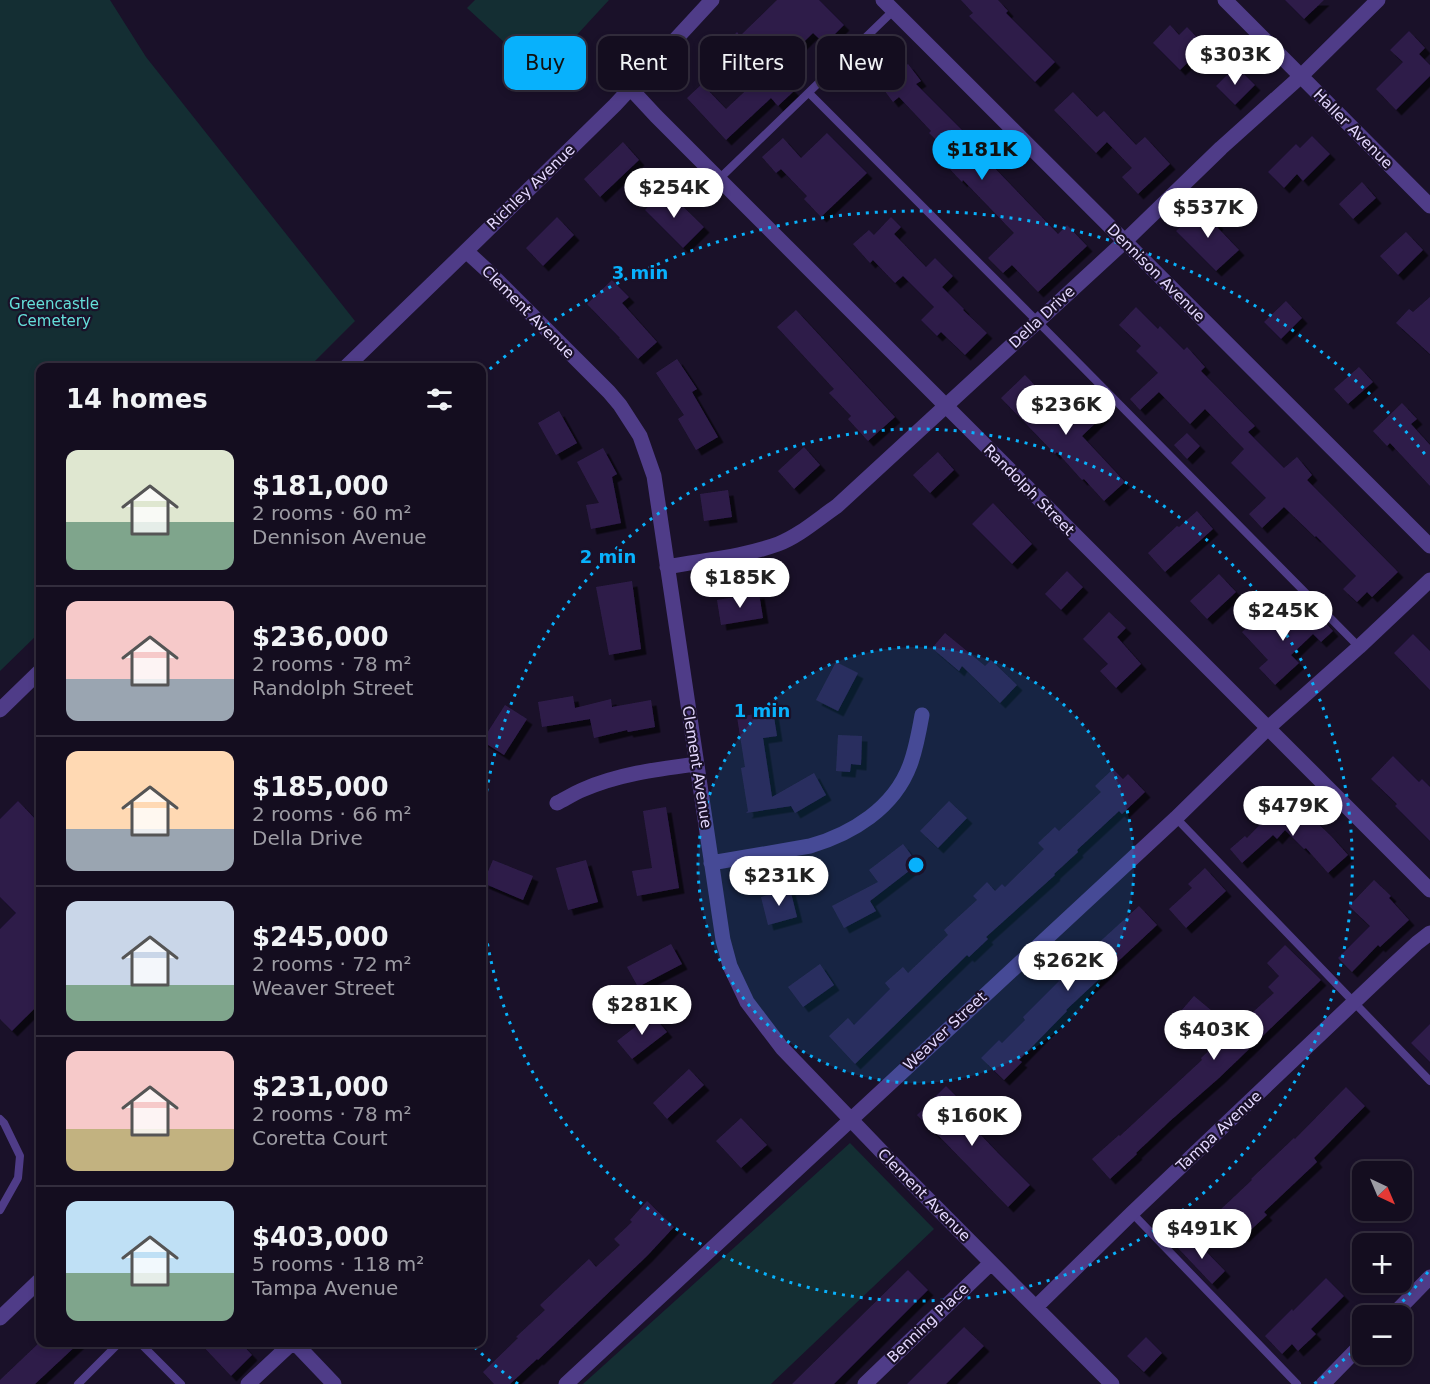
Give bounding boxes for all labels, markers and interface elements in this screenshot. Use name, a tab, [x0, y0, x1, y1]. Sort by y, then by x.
pin: $303K	[1193, 35, 1277, 86]
chip: Buy	[504, 36, 586, 90]
chip: Rent	[598, 36, 688, 90]
chip: Filters	[700, 36, 805, 90]
chip: New	[817, 36, 905, 90]
text: $303K	[1199, 42, 1271, 66]
street label: Haller Avenue	[1310, 86, 1396, 172]
pin: $181K	[940, 130, 1024, 181]
text: $181K	[946, 137, 1018, 161]
street label: Richley Avenue	[483, 141, 579, 233]
pin: $254K	[632, 168, 716, 219]
text: $254K	[638, 175, 710, 199]
pin: $537K	[1166, 188, 1250, 239]
text: $537K	[1172, 195, 1244, 219]
street label: Dennison Avenue	[1103, 220, 1209, 326]
street label: Clement Avenue	[478, 262, 578, 362]
text: 3 min	[612, 262, 668, 283]
street label: Della Drive	[1005, 282, 1079, 352]
park label: Greencastle Cemetery	[9, 295, 99, 330]
icon: filters	[423, 383, 456, 416]
text: 14 homes	[66, 384, 208, 414]
pin: $236K	[1024, 385, 1108, 436]
text: $236K	[1030, 392, 1102, 416]
street label: Randolph Street	[980, 441, 1078, 539]
text: $181,000	[252, 471, 389, 501]
icon: home	[114, 474, 186, 546]
text: 2 rooms · 60 m²	[252, 501, 412, 525]
text: Dennison Avenue	[252, 525, 427, 549]
text: 2 min	[580, 546, 636, 567]
pin: $185K	[698, 558, 782, 609]
text: $185K	[704, 565, 776, 589]
pin: $245K	[1241, 591, 1325, 642]
text: $245K	[1247, 598, 1319, 622]
text: $236,000	[252, 622, 389, 652]
icon: home	[114, 625, 186, 697]
text: 2 rooms · 78 m²	[252, 652, 412, 676]
text: Randolph Street	[252, 676, 413, 700]
text: 1 min	[734, 700, 790, 721]
street label: Clement Avenue	[678, 705, 716, 829]
text: $185,000	[252, 772, 389, 802]
icon: home	[114, 775, 186, 847]
pin: $479K	[1251, 786, 1335, 837]
text: $479K	[1257, 793, 1329, 817]
text: 2 rooms · 66 m²	[252, 802, 412, 826]
text: Della Drive	[252, 826, 363, 850]
centre of rings	[906, 855, 926, 875]
pin: $231K	[737, 856, 821, 907]
text: $231K	[743, 863, 815, 887]
text: $245,000	[252, 922, 389, 952]
icon: home	[114, 925, 186, 997]
pin: $262K	[1026, 941, 1110, 992]
text: $262K	[1032, 948, 1104, 972]
text: 2 rooms · 72 m²	[252, 952, 412, 976]
text: Weaver Street	[252, 976, 395, 1000]
pin: $281K	[600, 985, 684, 1036]
street label: Weaver Street	[900, 988, 990, 1074]
text: $281K	[606, 992, 678, 1016]
pin: $403K	[1172, 1010, 1256, 1061]
text: $403K	[1178, 1017, 1250, 1041]
text: $231,000	[252, 1072, 389, 1102]
icon: home	[114, 1075, 186, 1147]
street label: Tampa Avenue	[1172, 1087, 1265, 1176]
pin: $160K	[930, 1096, 1014, 1147]
text: 2 rooms · 78 m²	[252, 1102, 412, 1126]
text: $160K	[936, 1103, 1008, 1127]
text: Coretta Court	[252, 1126, 388, 1150]
street label: Clement Avenue	[874, 1145, 974, 1245]
north arrow	[1352, 1161, 1412, 1221]
map controls	[1352, 1161, 1412, 1365]
pin: $491K	[1160, 1209, 1244, 1260]
text: $491K	[1166, 1216, 1238, 1240]
text: $403,000	[252, 1222, 389, 1252]
icon: home	[114, 1225, 186, 1297]
button: +	[1352, 1233, 1412, 1293]
text: 5 rooms · 118 m²	[252, 1252, 424, 1276]
text: Tampa Avenue	[252, 1276, 398, 1300]
street label: Benning Place	[883, 1280, 973, 1366]
button: −	[1352, 1305, 1412, 1365]

